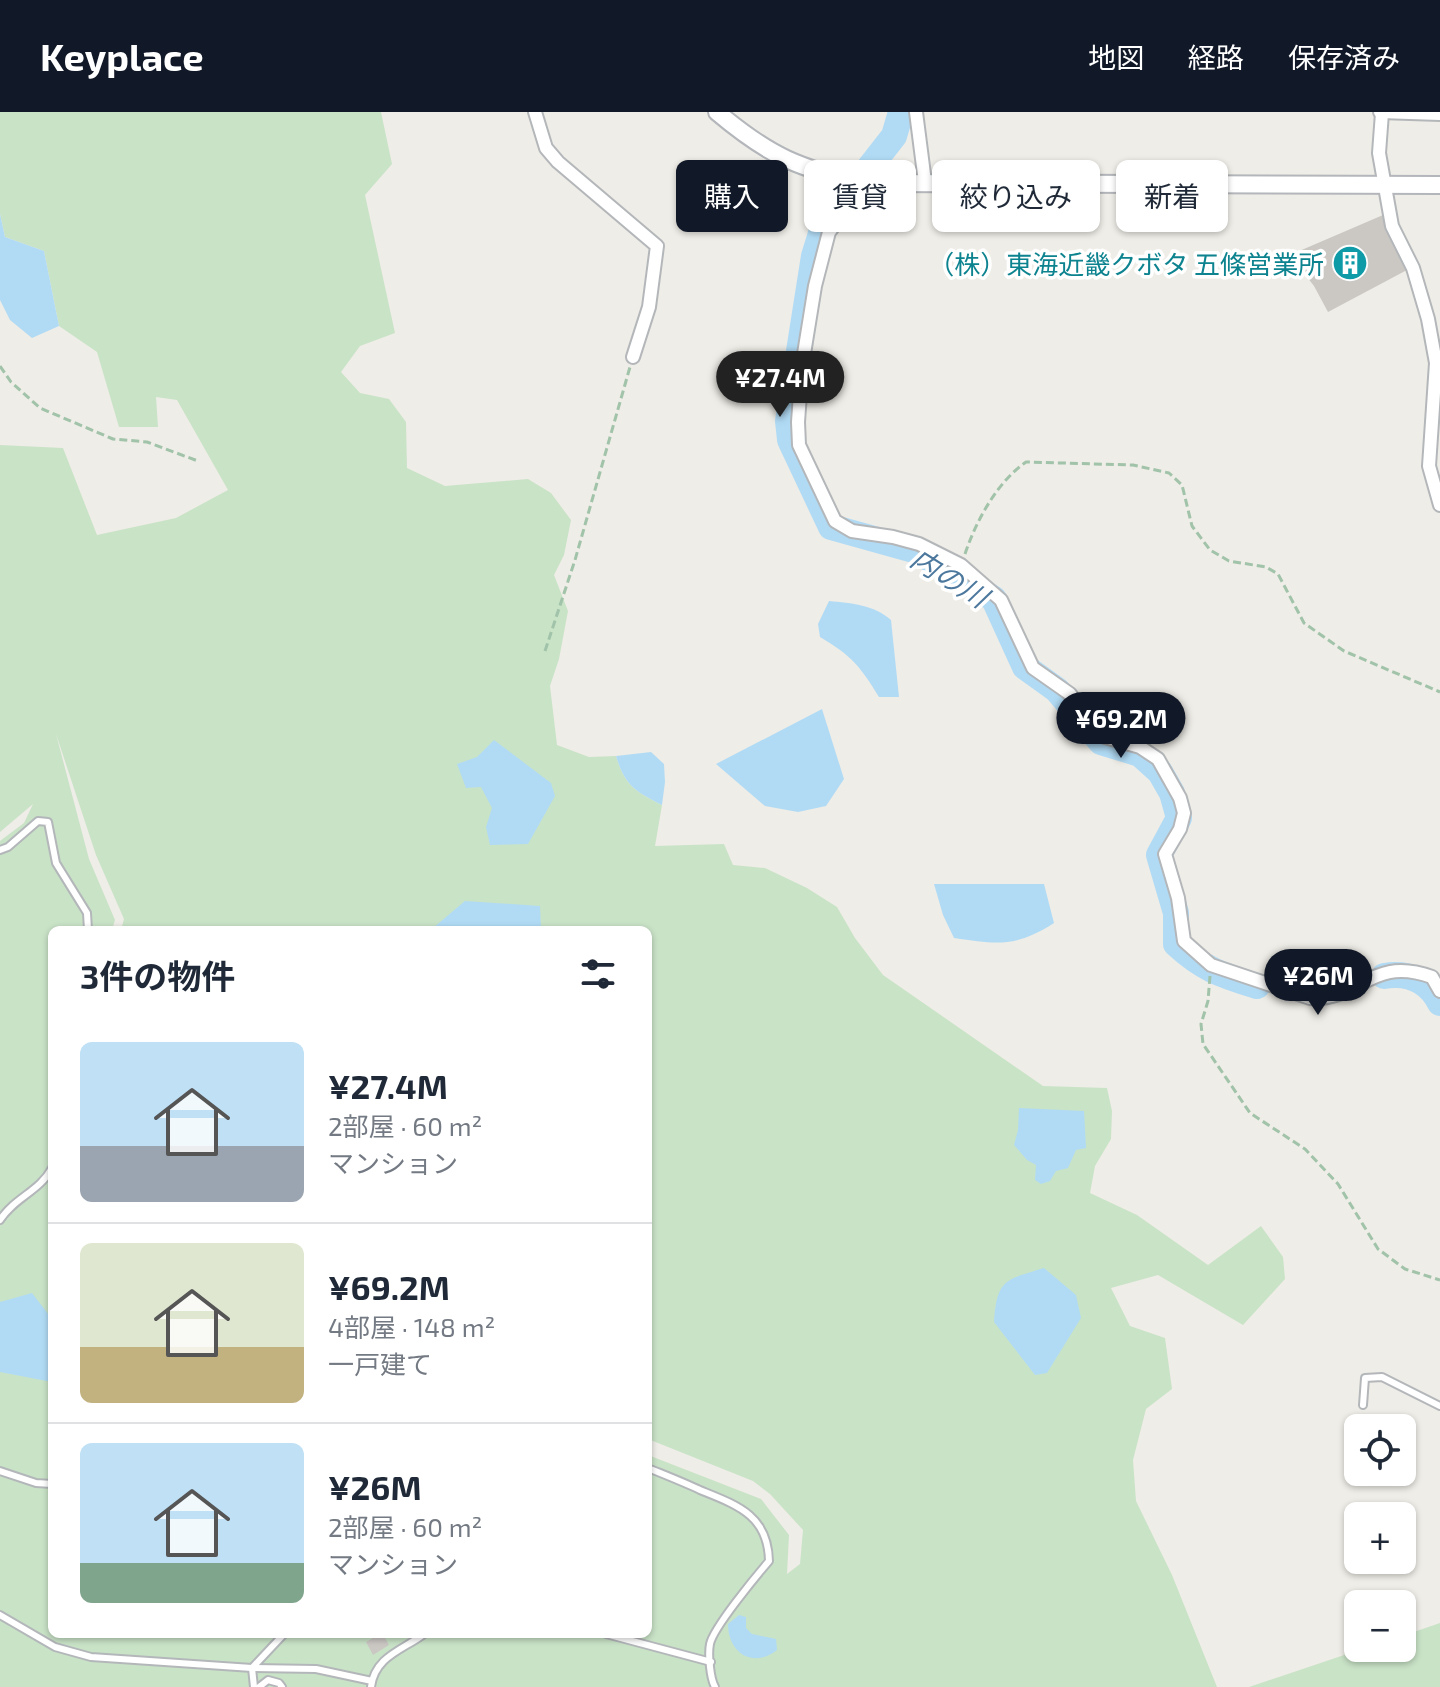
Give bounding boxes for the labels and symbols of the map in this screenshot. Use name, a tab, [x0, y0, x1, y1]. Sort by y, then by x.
building icon: （株）東海近畿クボタ 五條営業所	[1331, 244, 1369, 282]
place label: （株）東海近畿クボタ 五條営業所	[928, 248, 1324, 279]
pin: ¥27.4M	[715, 351, 845, 419]
water label: 内の川	[905, 540, 997, 615]
pin: ¥69.2M	[1056, 692, 1186, 760]
pin: ¥26M	[1271, 949, 1365, 1017]

